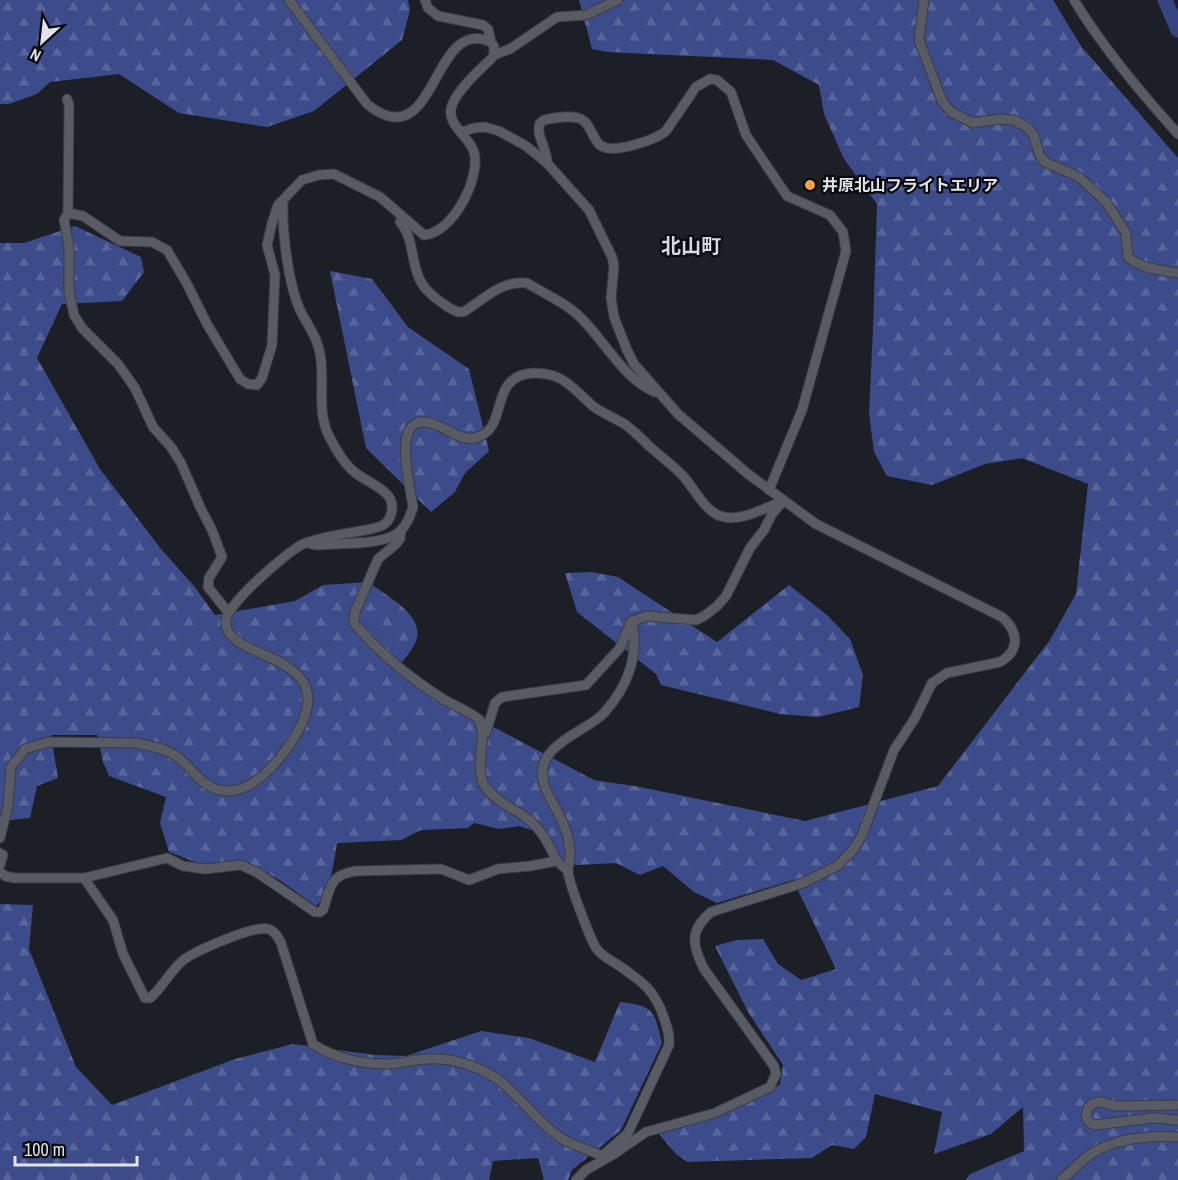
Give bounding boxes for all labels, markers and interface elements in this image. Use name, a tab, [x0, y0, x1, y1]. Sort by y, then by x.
north arrow	[12, 12, 72, 72]
text: N	[26, 43, 44, 67]
place label: 井原北山フライトエリア	[822, 174, 998, 196]
marker: 井原北山フライトエリア	[803, 178, 817, 192]
district label: 北山町	[661, 232, 721, 259]
scale bar	[15, 1129, 136, 1167]
text: 100 m	[24, 1137, 65, 1162]

